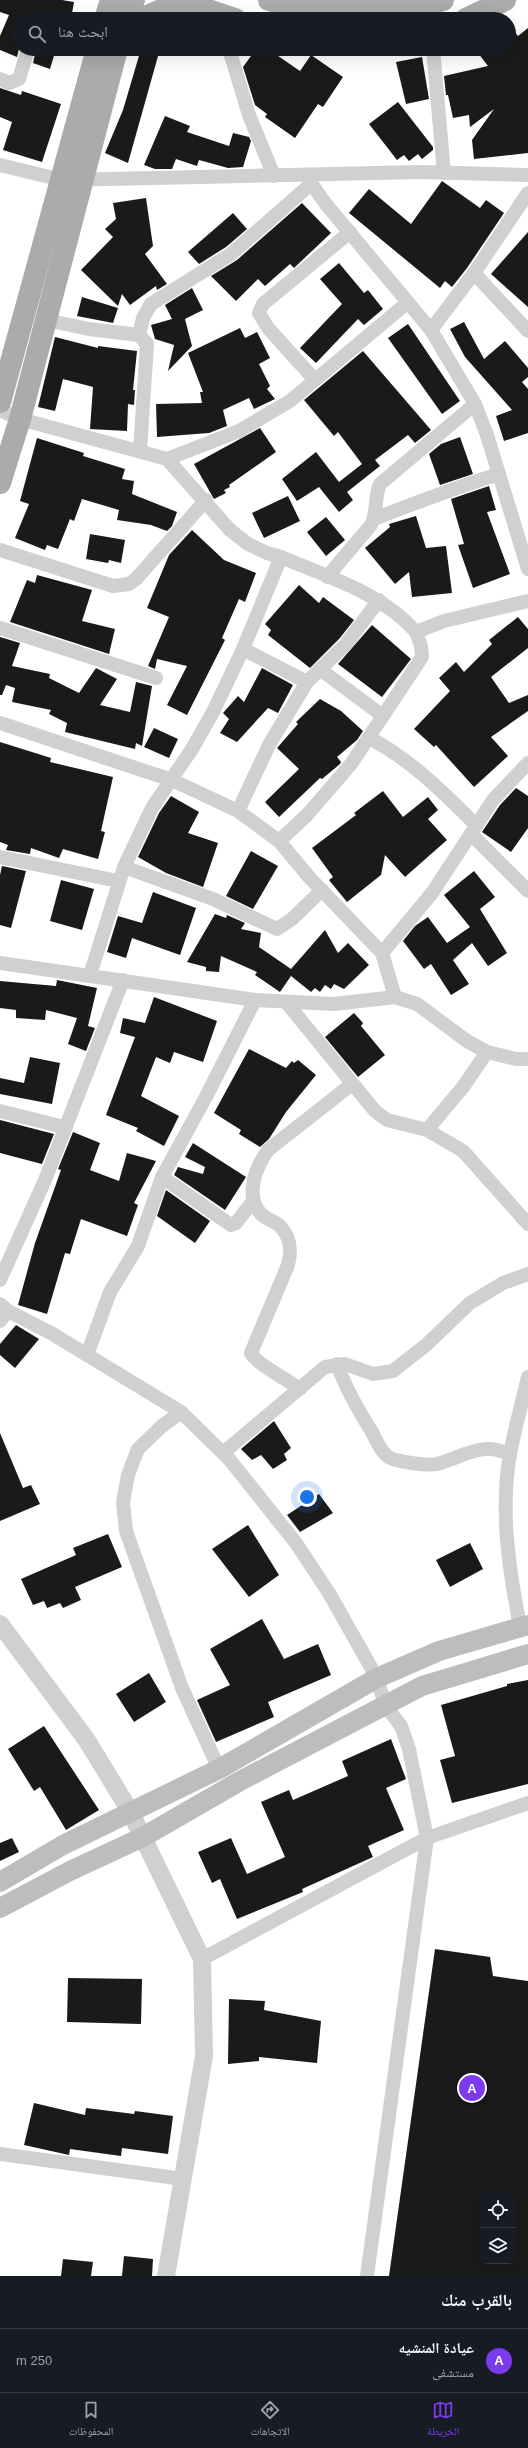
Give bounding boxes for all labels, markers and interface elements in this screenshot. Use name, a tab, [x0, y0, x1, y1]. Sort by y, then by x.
search box	[12, 12, 516, 56]
icon: search	[26, 23, 48, 45]
text: ابحث هنا	[58, 23, 108, 40]
your location	[297, 1487, 317, 1507]
pin: A	[459, 2073, 485, 2103]
map controls	[480, 2192, 516, 2264]
button: locate	[480, 2192, 516, 2228]
button: layers	[480, 2228, 516, 2264]
text: بالقرب منك	[441, 2291, 512, 2310]
text: عيادة المنشيه	[399, 2339, 474, 2356]
text: 250 m	[16, 2353, 52, 2368]
text: A	[494, 2353, 504, 2368]
text: مستشفى	[432, 2365, 474, 2380]
tab: المحفوظات	[69, 2399, 113, 2442]
tab: الاتجاهات	[251, 2399, 290, 2442]
tab: الخريطة	[427, 2399, 459, 2442]

